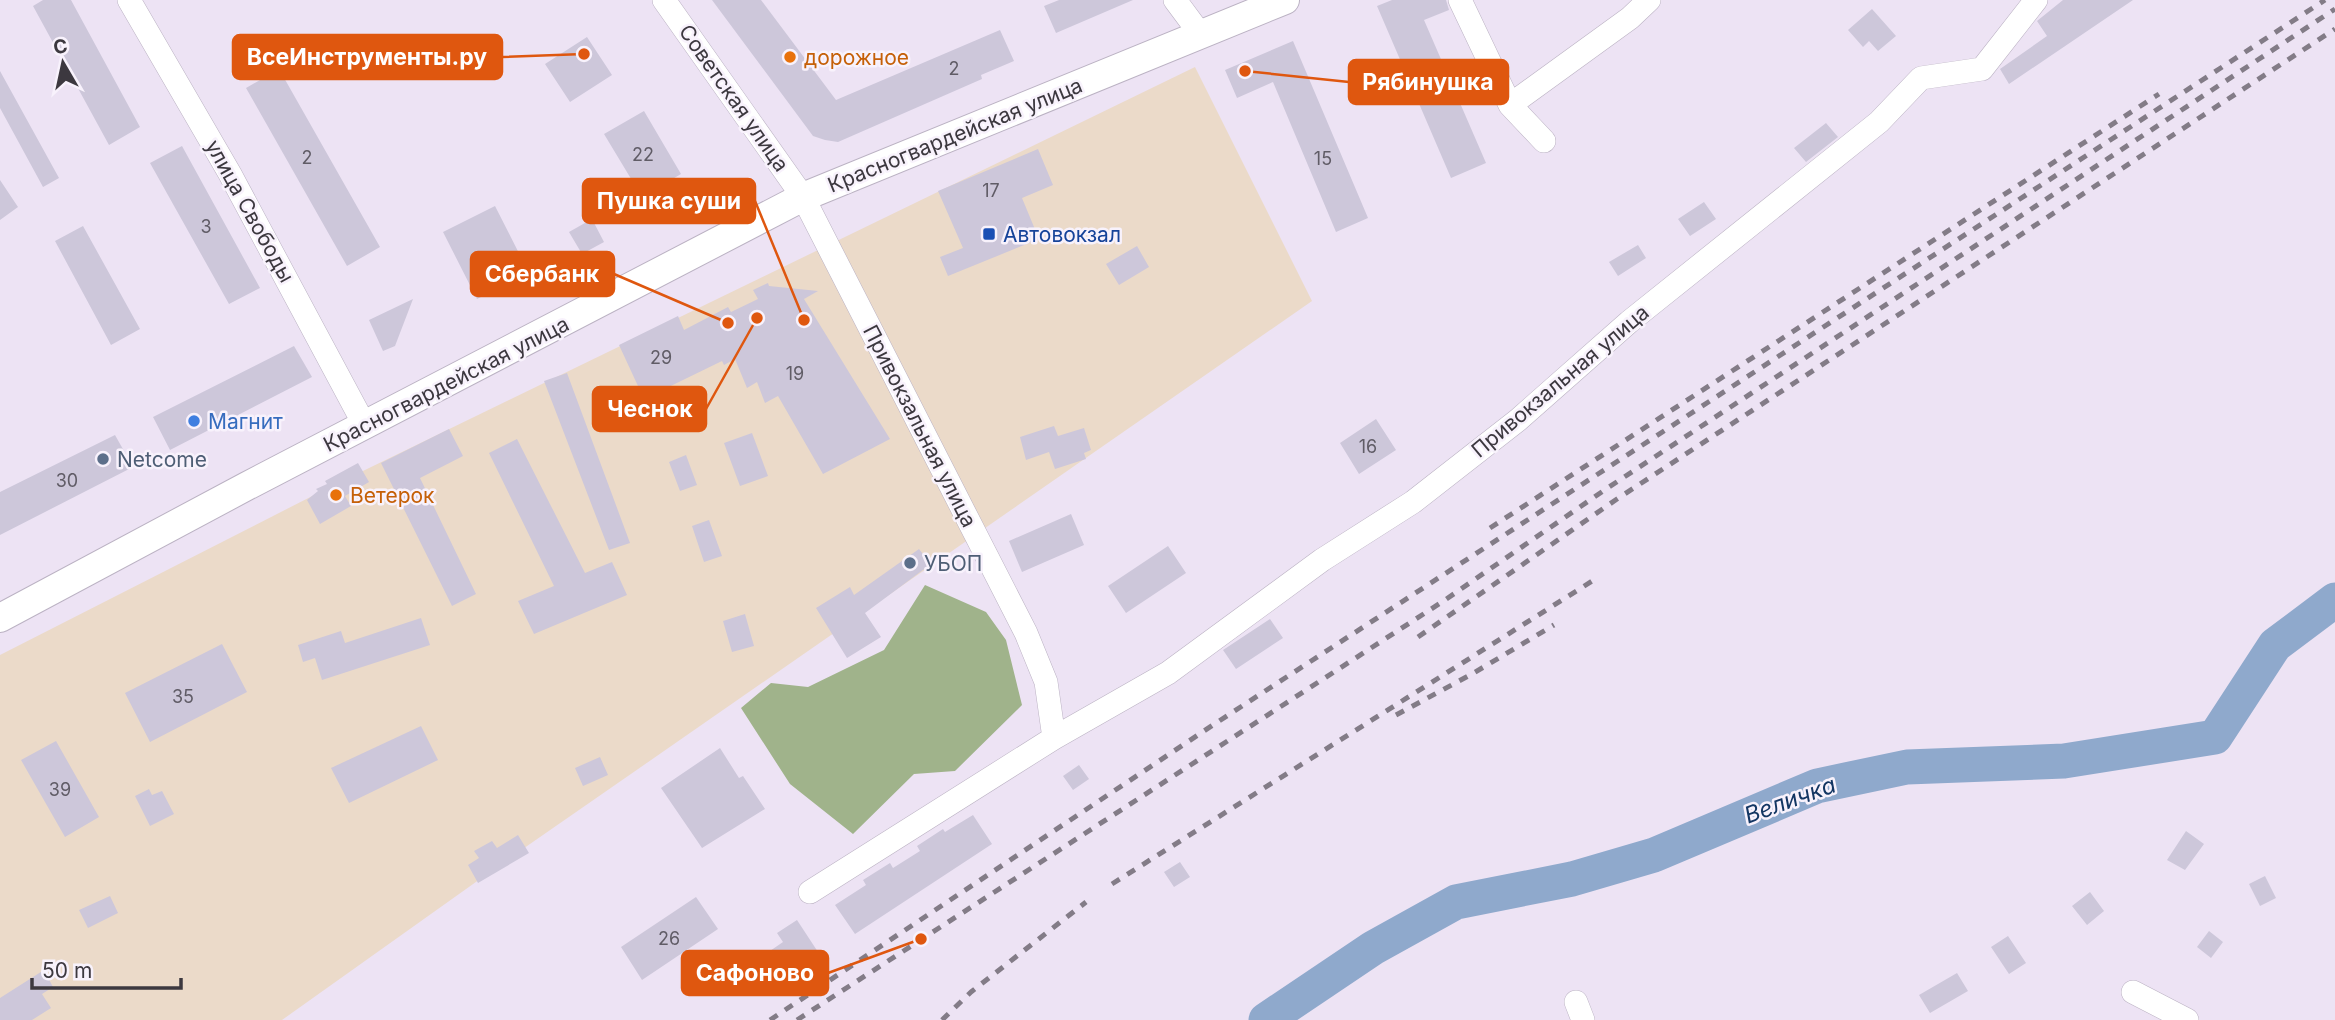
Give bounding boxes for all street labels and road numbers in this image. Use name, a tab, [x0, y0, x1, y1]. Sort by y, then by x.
street label: Советская улица	[674, 20, 794, 176]
street label: Красногвардейская улица	[824, 72, 1086, 198]
street label: улица Свободы	[201, 135, 299, 287]
street label: Привокзальная улица	[1466, 300, 1654, 462]
street label: Красногвардейская улица	[319, 311, 573, 457]
street label: Привокзальная улица	[858, 321, 982, 531]

